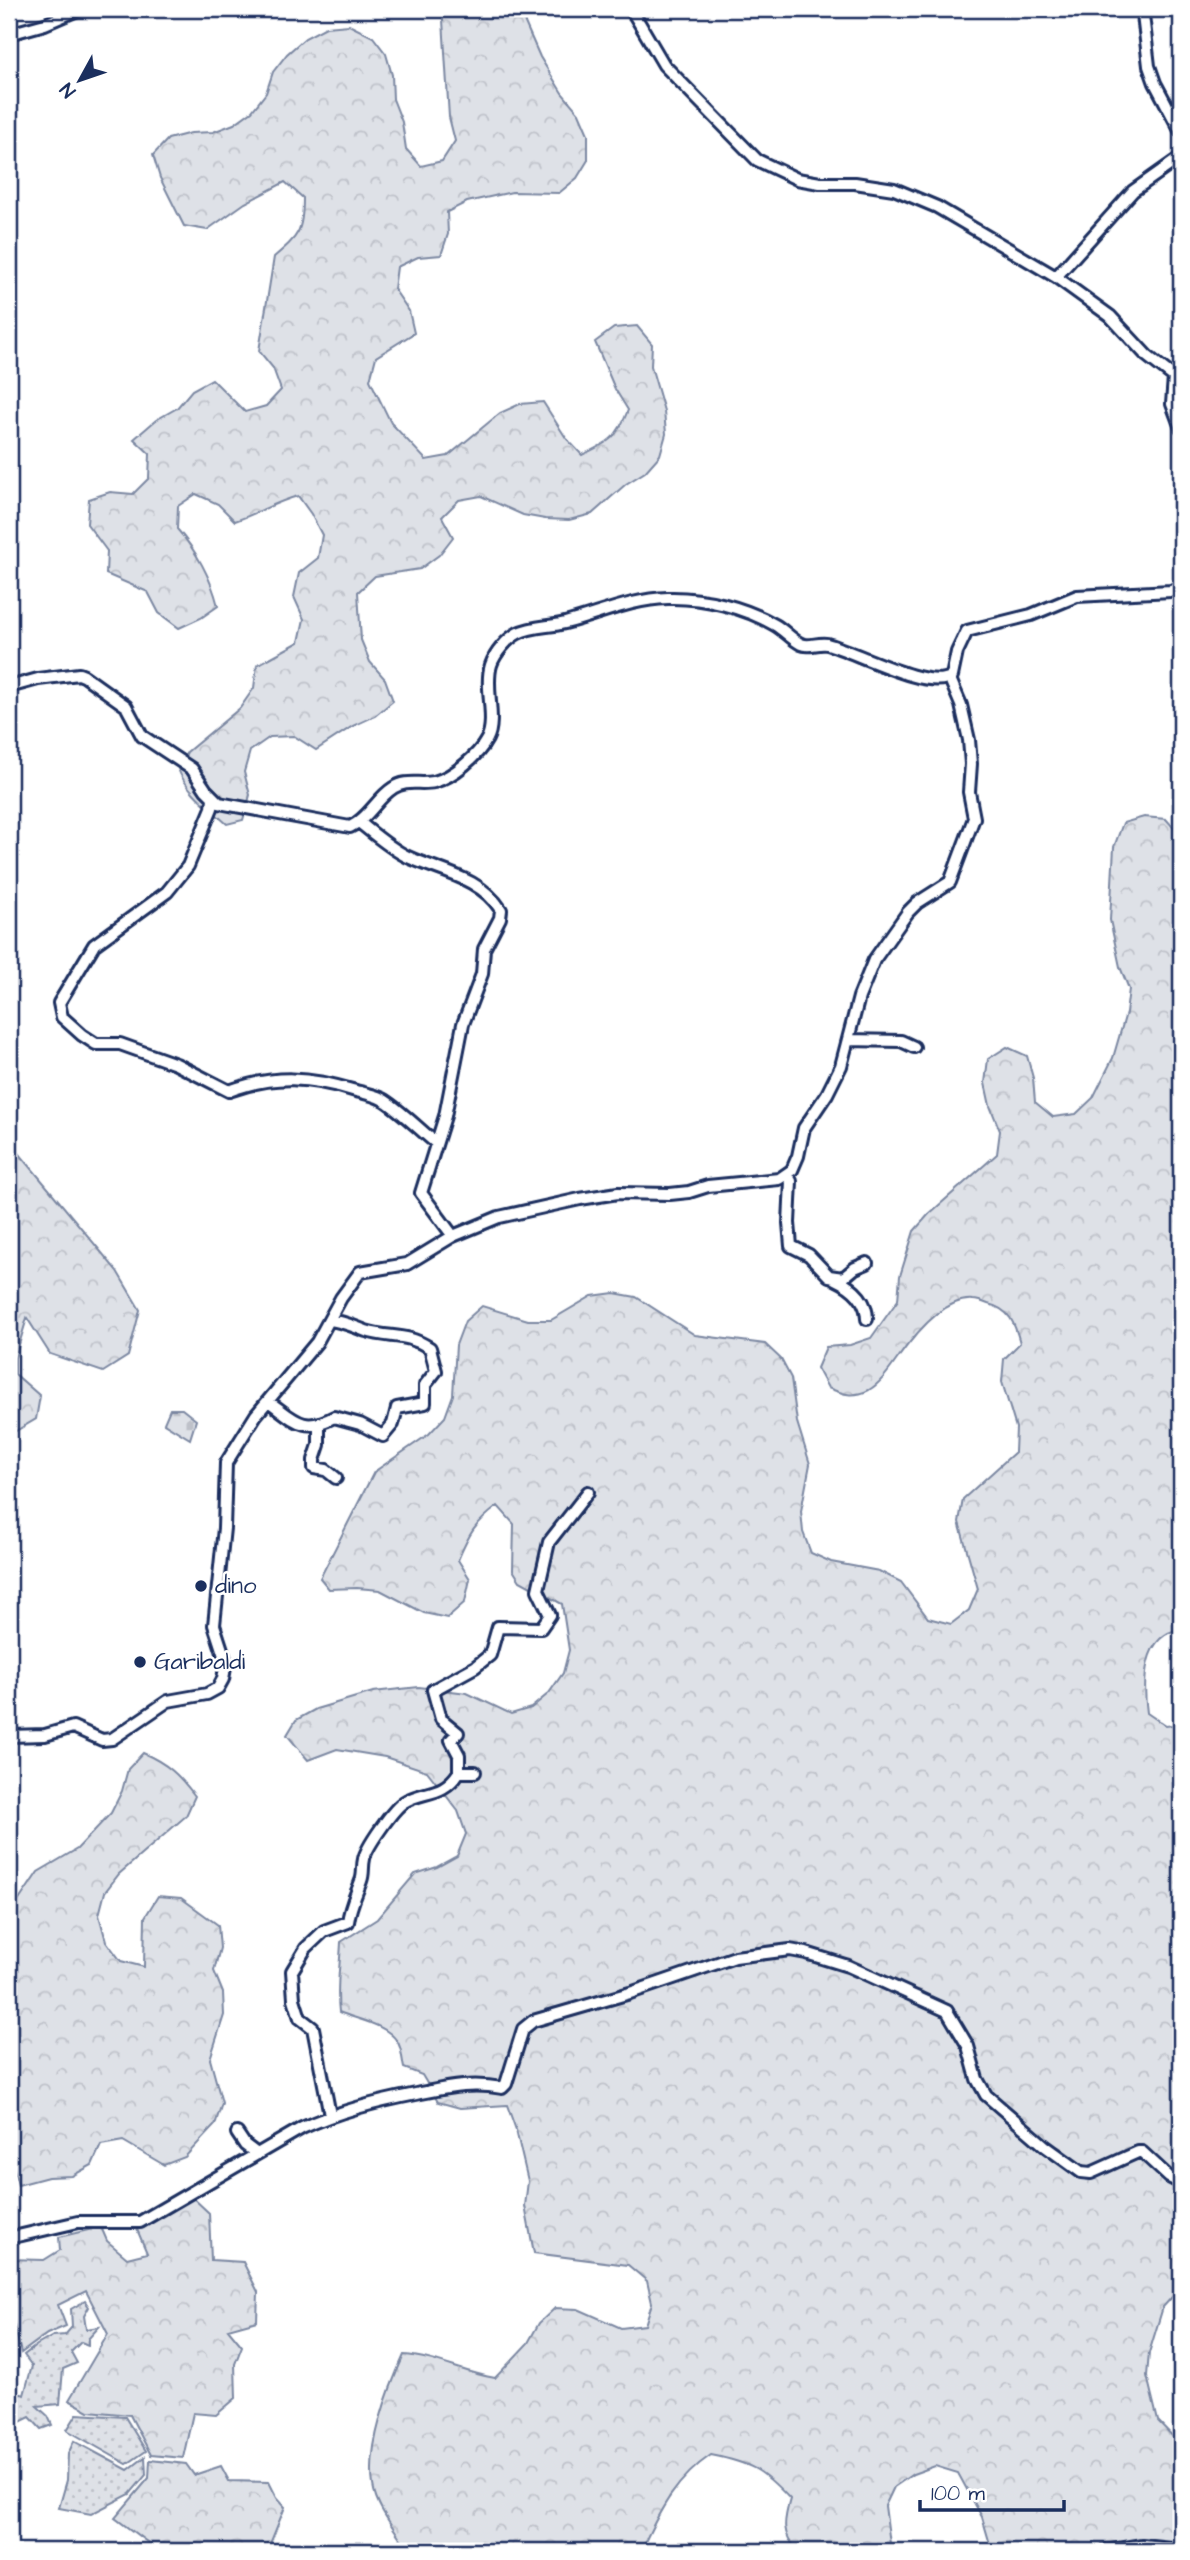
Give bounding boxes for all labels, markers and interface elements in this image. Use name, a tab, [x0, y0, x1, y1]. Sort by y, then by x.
north arrow	[46, 46, 116, 116]
text: N	[54, 77, 82, 103]
place label: dino	[215, 1569, 257, 1603]
marker: dino	[193, 1578, 209, 1594]
place label: Garibaldi	[154, 1645, 245, 1679]
marker: Garibaldi	[132, 1654, 148, 1670]
scale bar	[920, 2469, 1064, 2513]
text: 100 m	[931, 2479, 986, 2508]

